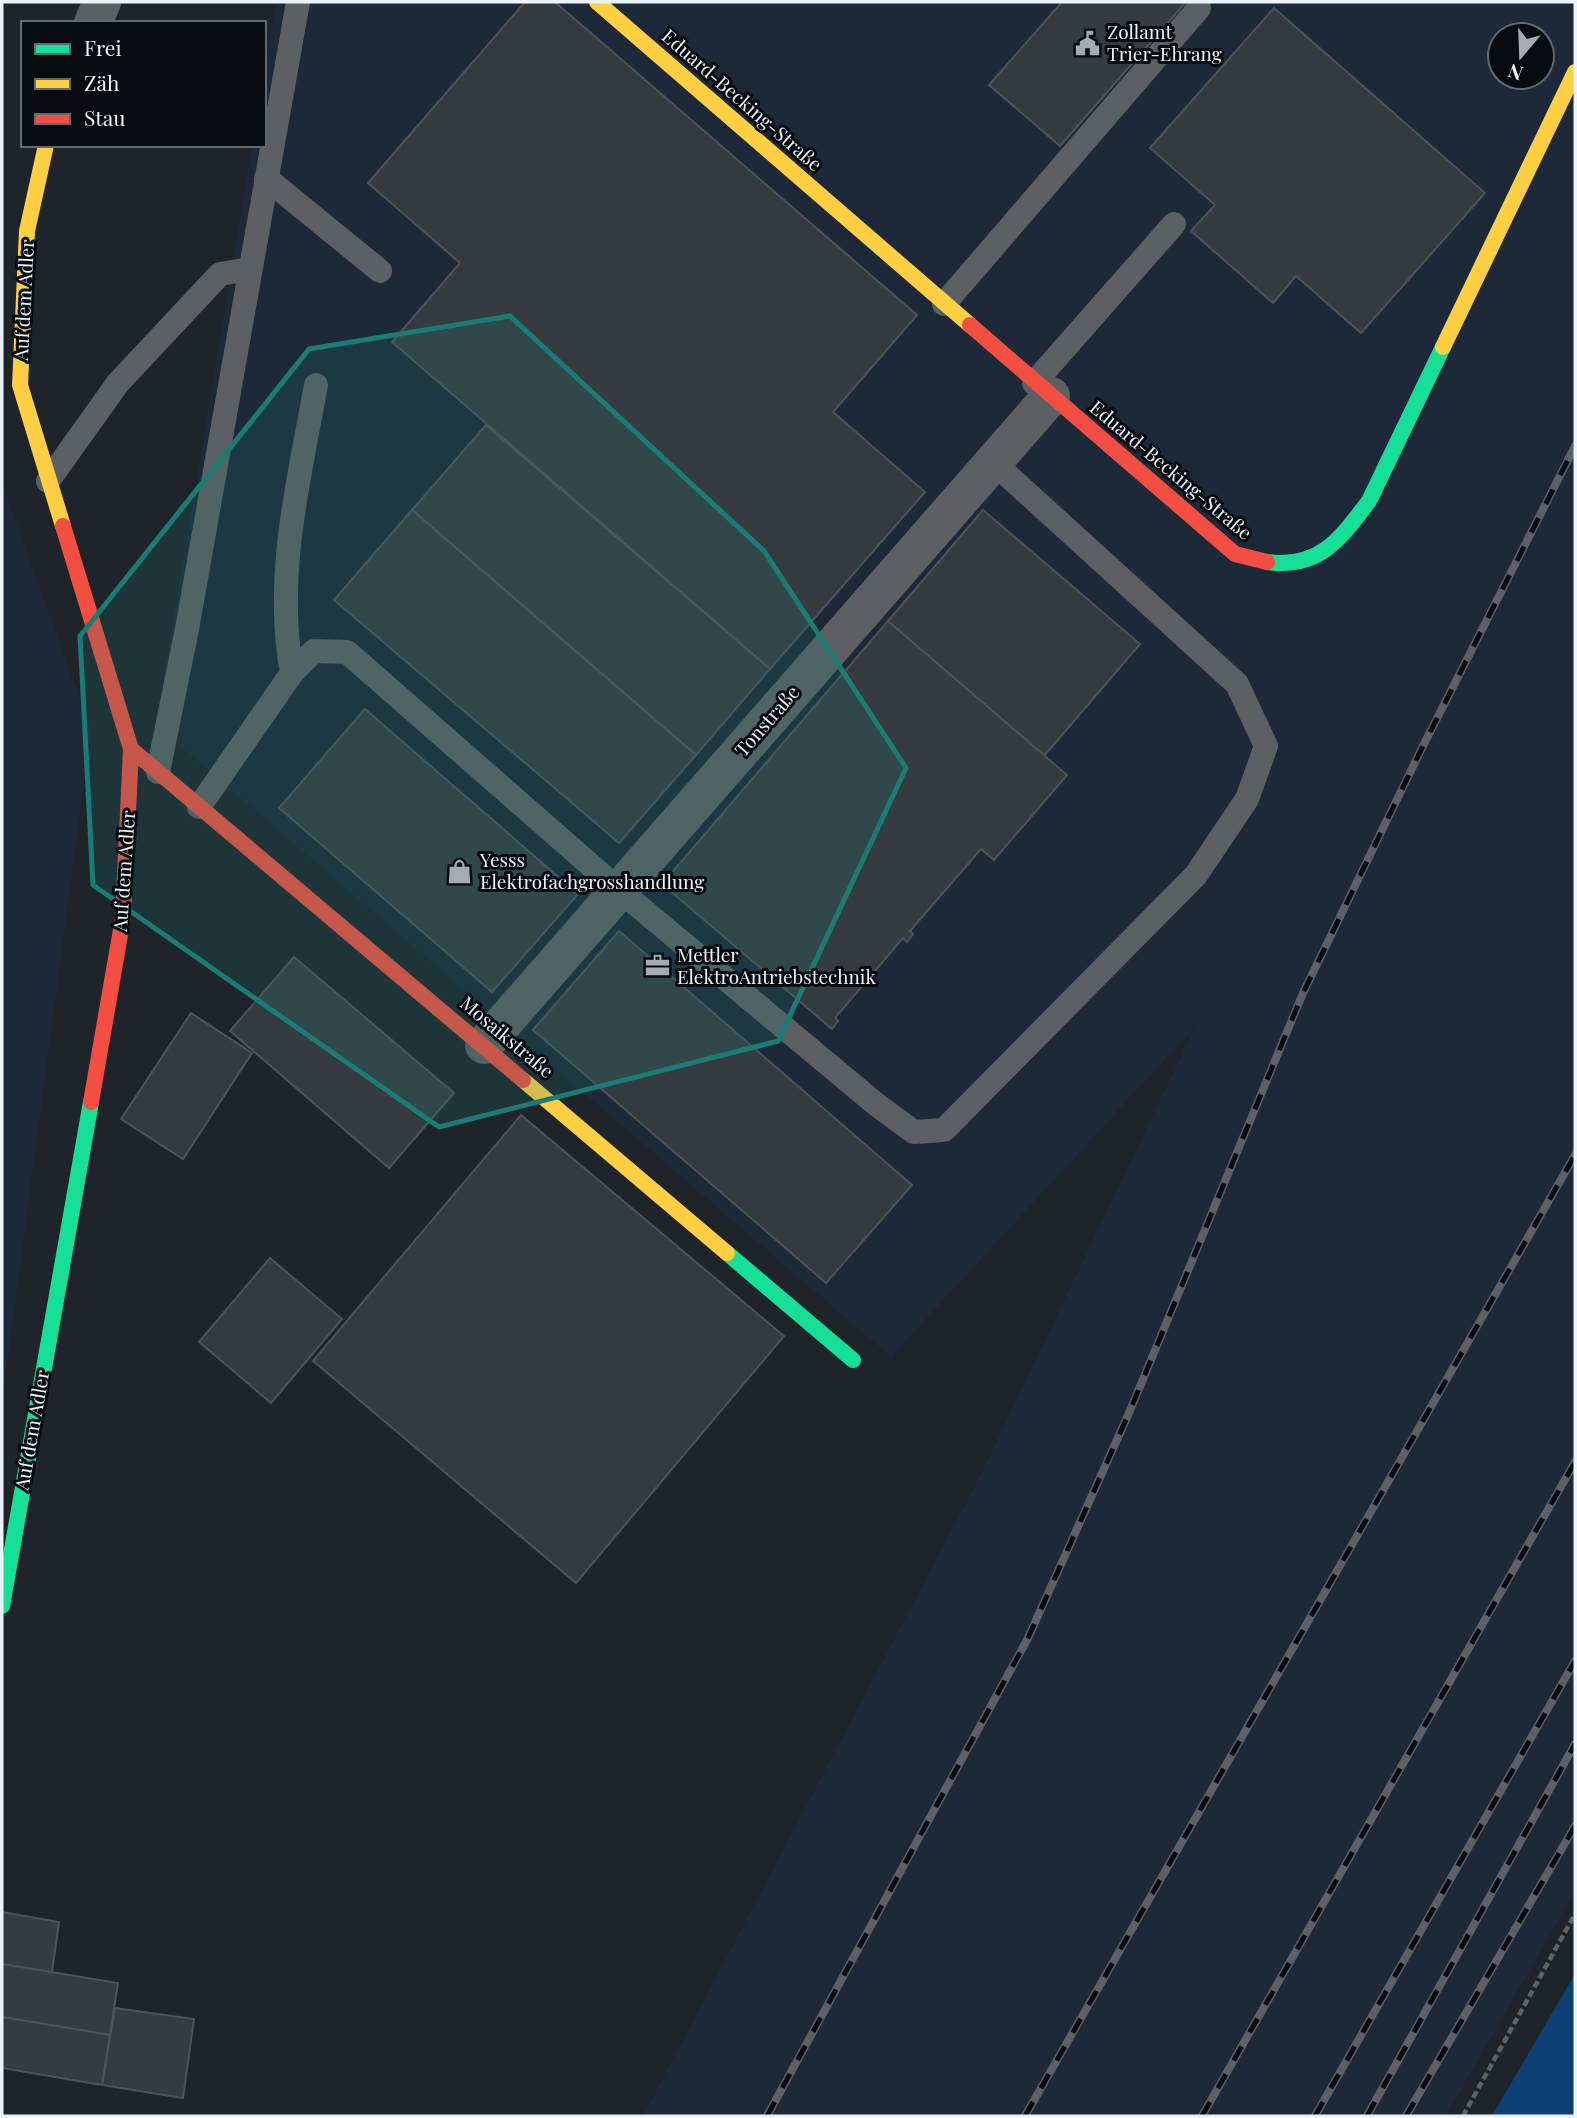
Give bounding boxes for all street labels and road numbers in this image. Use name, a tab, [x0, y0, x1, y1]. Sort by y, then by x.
street label: Eduard-Becking-Straße	[657, 22, 828, 176]
street label: Auf dem Adler	[7, 238, 39, 362]
street label: Eduard-Becking-Straße	[1085, 394, 1258, 545]
street label: Tonstraße	[728, 679, 804, 762]
street label: Auf dem Adler	[106, 809, 140, 933]
street label: Mosaikstraße	[455, 989, 560, 1083]
street label: Auf dem Adler	[7, 1367, 54, 1493]

